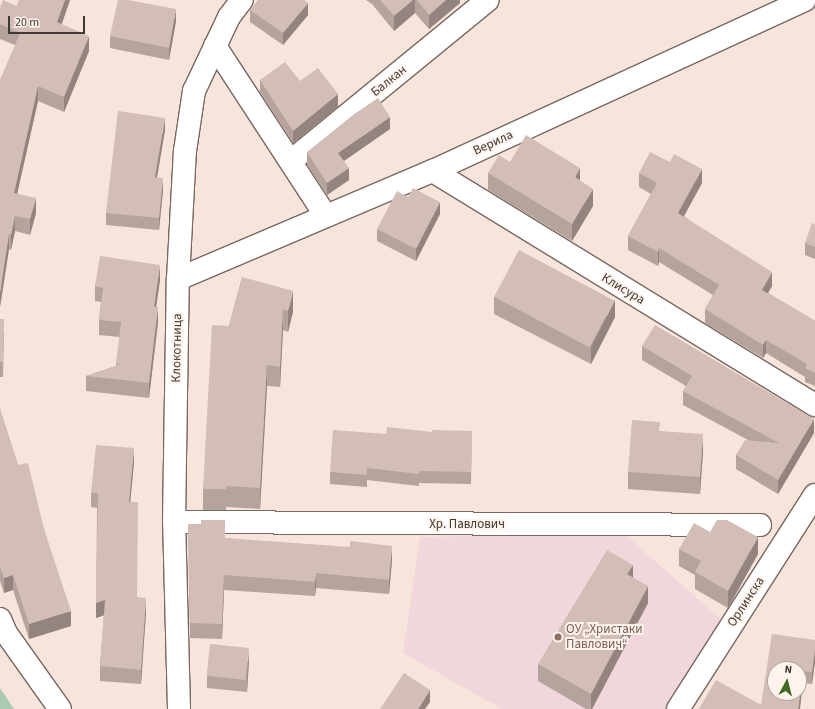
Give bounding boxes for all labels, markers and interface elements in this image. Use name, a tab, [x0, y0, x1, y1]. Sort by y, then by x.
scale bar	[10, 8, 87, 34]
text: 20 m	[15, 14, 39, 31]
street label: Балкан	[368, 62, 410, 100]
street label: Верила	[471, 127, 515, 159]
street label: Клисура	[599, 270, 647, 308]
street label: Клокотница	[169, 313, 185, 383]
street label: Хр. Павлович	[429, 516, 505, 532]
street label: Орлинска	[724, 574, 768, 630]
place label: ОУ „Христаки Павлович“	[566, 622, 643, 653]
marker: ОУ „Христаки Павлович“	[553, 632, 563, 642]
north arrow	[767, 661, 807, 701]
text: N	[784, 662, 793, 677]

